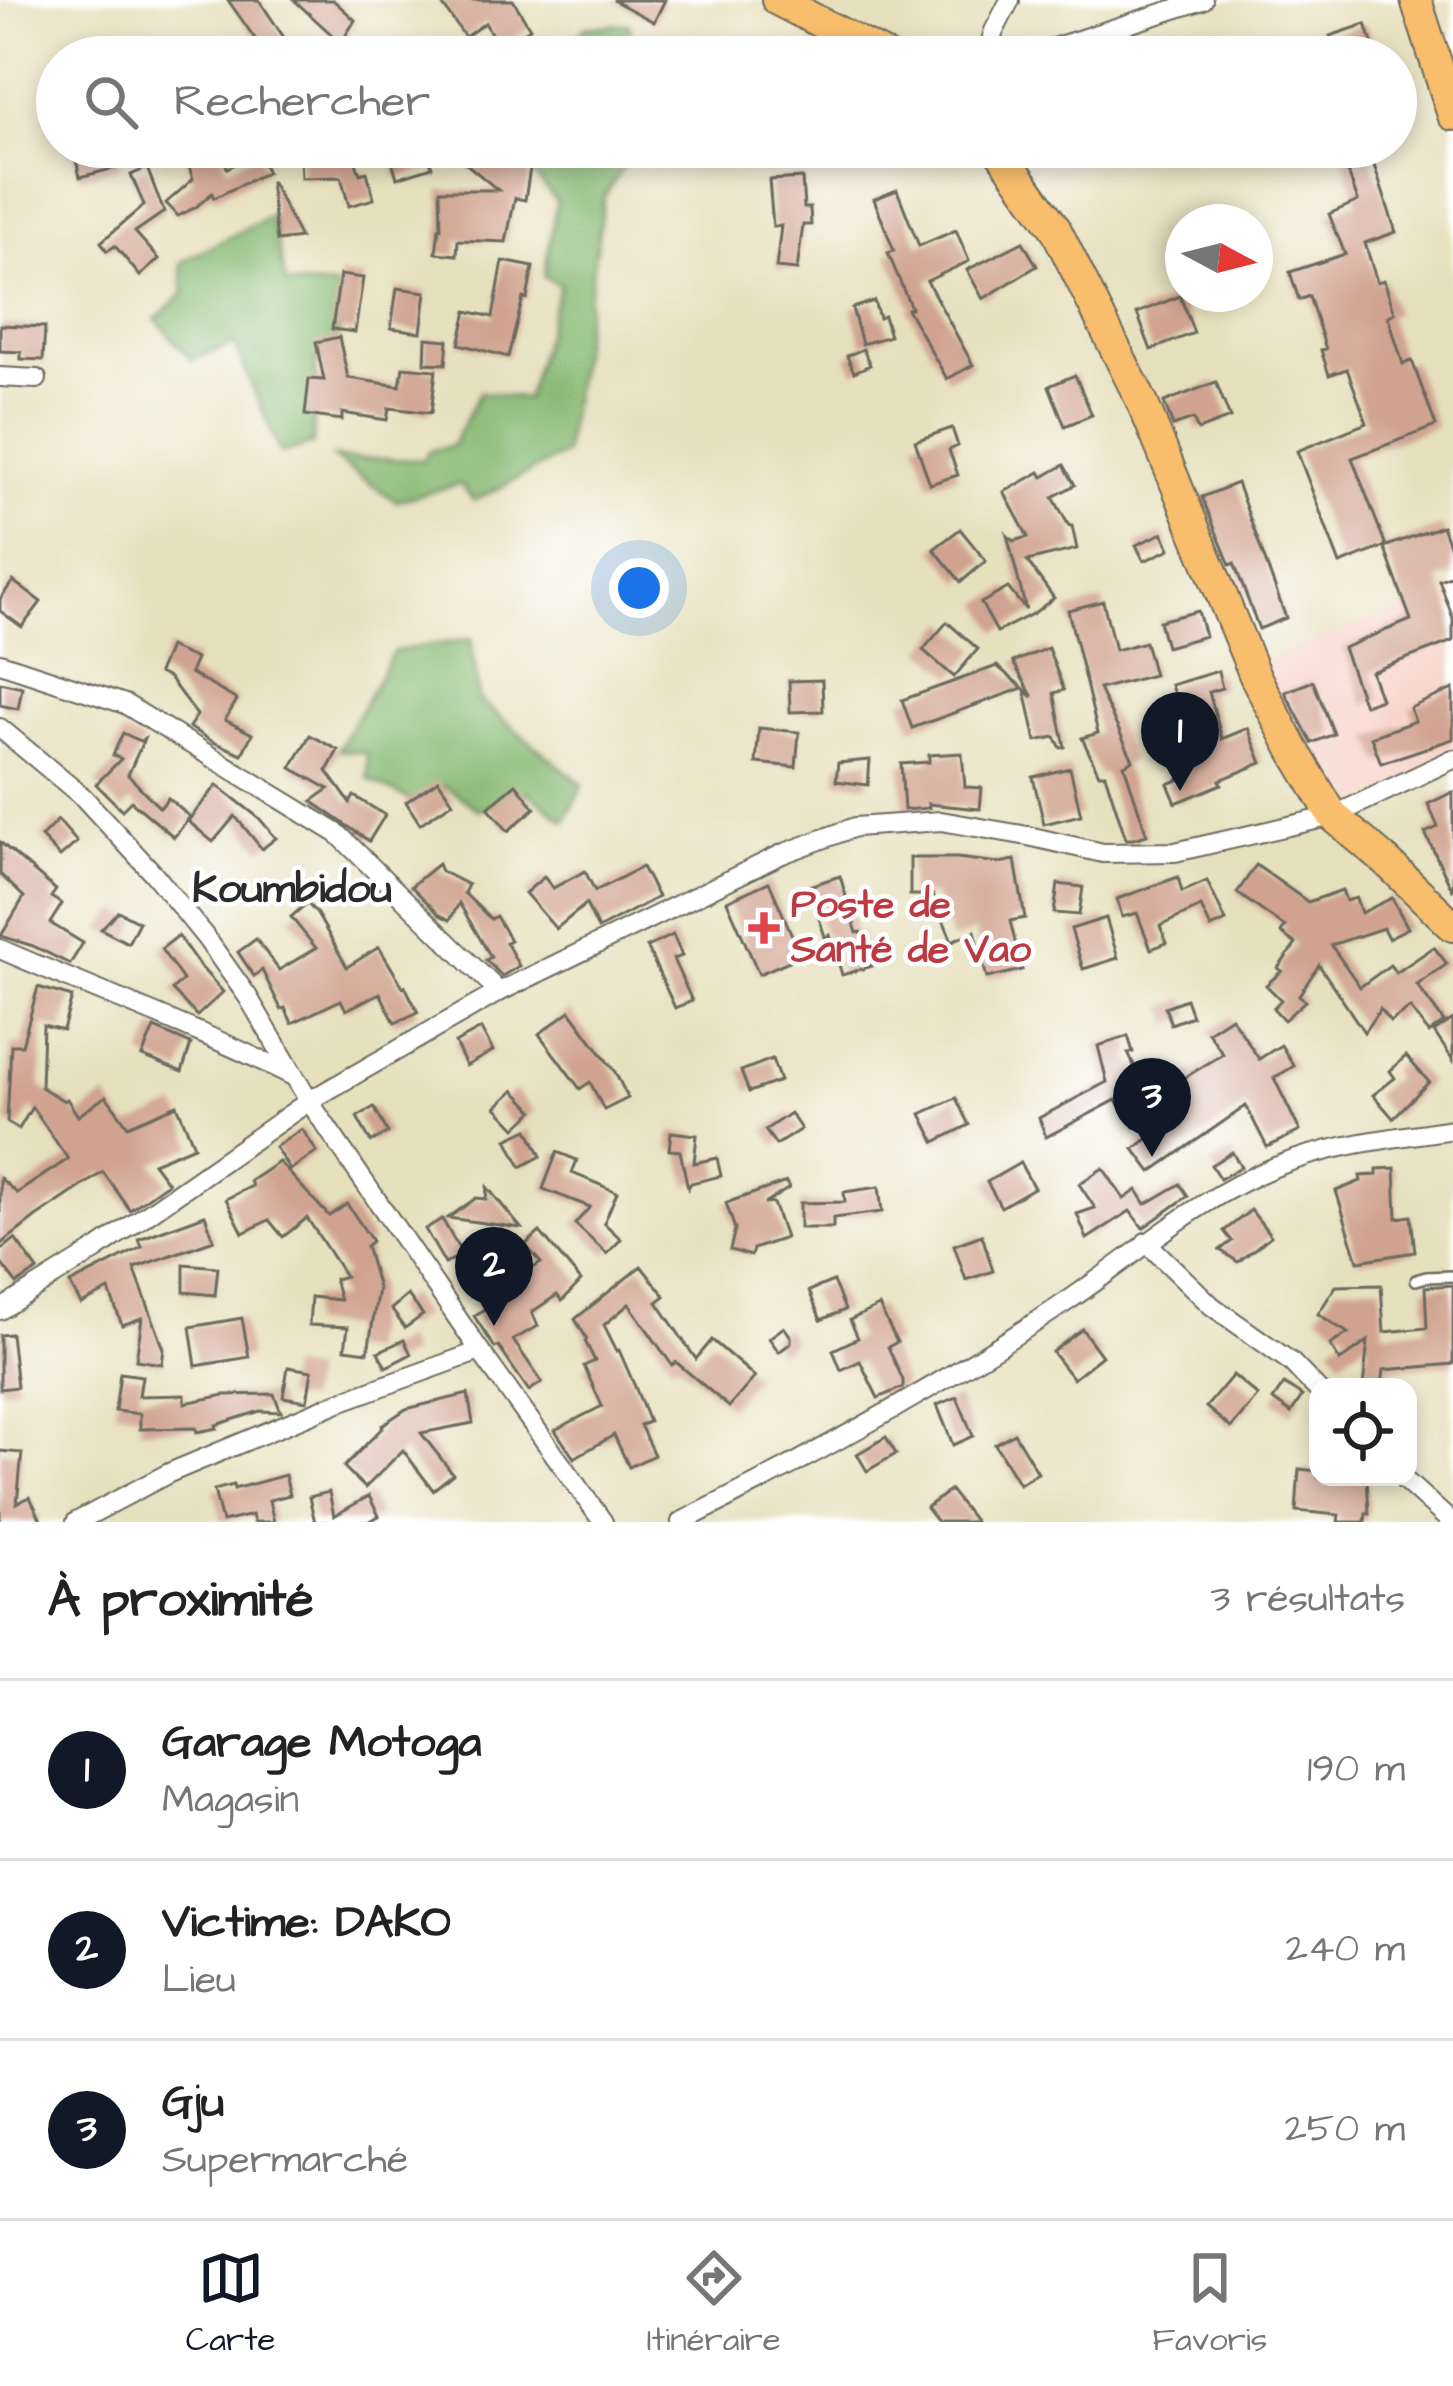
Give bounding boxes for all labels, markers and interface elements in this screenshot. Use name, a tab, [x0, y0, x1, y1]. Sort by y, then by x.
search box	[36, 36, 1417, 168]
icon: search	[78, 69, 144, 135]
text: Rechercher	[174, 71, 430, 133]
north arrow	[1165, 204, 1273, 312]
your location	[609, 558, 669, 618]
pin: 1	[1141, 692, 1219, 791]
district label: Koumbidou	[192, 861, 392, 919]
place label: Poste de Santé de Vao	[790, 879, 1031, 978]
marker: Poste de Santé de Vao	[748, 912, 780, 944]
pin: 3	[1113, 1058, 1191, 1157]
pin: 2	[455, 1227, 533, 1326]
map controls	[1309, 1378, 1417, 1486]
button: locate	[1309, 1378, 1417, 1486]
text: À proximité	[48, 1565, 314, 1636]
text: 3 résultats	[1210, 1573, 1405, 1627]
text: Garage Motoga	[162, 1712, 481, 1774]
text: 1	[85, 1743, 90, 1797]
text: 190 m	[1307, 1743, 1405, 1797]
text: Magasin	[162, 1774, 299, 1828]
text: Victime: DAKO	[162, 1892, 451, 1954]
text: 2	[76, 1923, 98, 1977]
text: 240 m	[1286, 1923, 1405, 1977]
text: Lieu	[162, 1954, 236, 2008]
text: Gju	[162, 2072, 224, 2134]
text: 3	[77, 2103, 97, 2157]
text: 250 m	[1284, 2103, 1405, 2157]
text: Supermarché	[162, 2134, 408, 2188]
tab: Carte	[186, 2245, 275, 2363]
tab: Itinéraire	[647, 2245, 781, 2363]
tab: Favoris	[1152, 2245, 1267, 2363]

